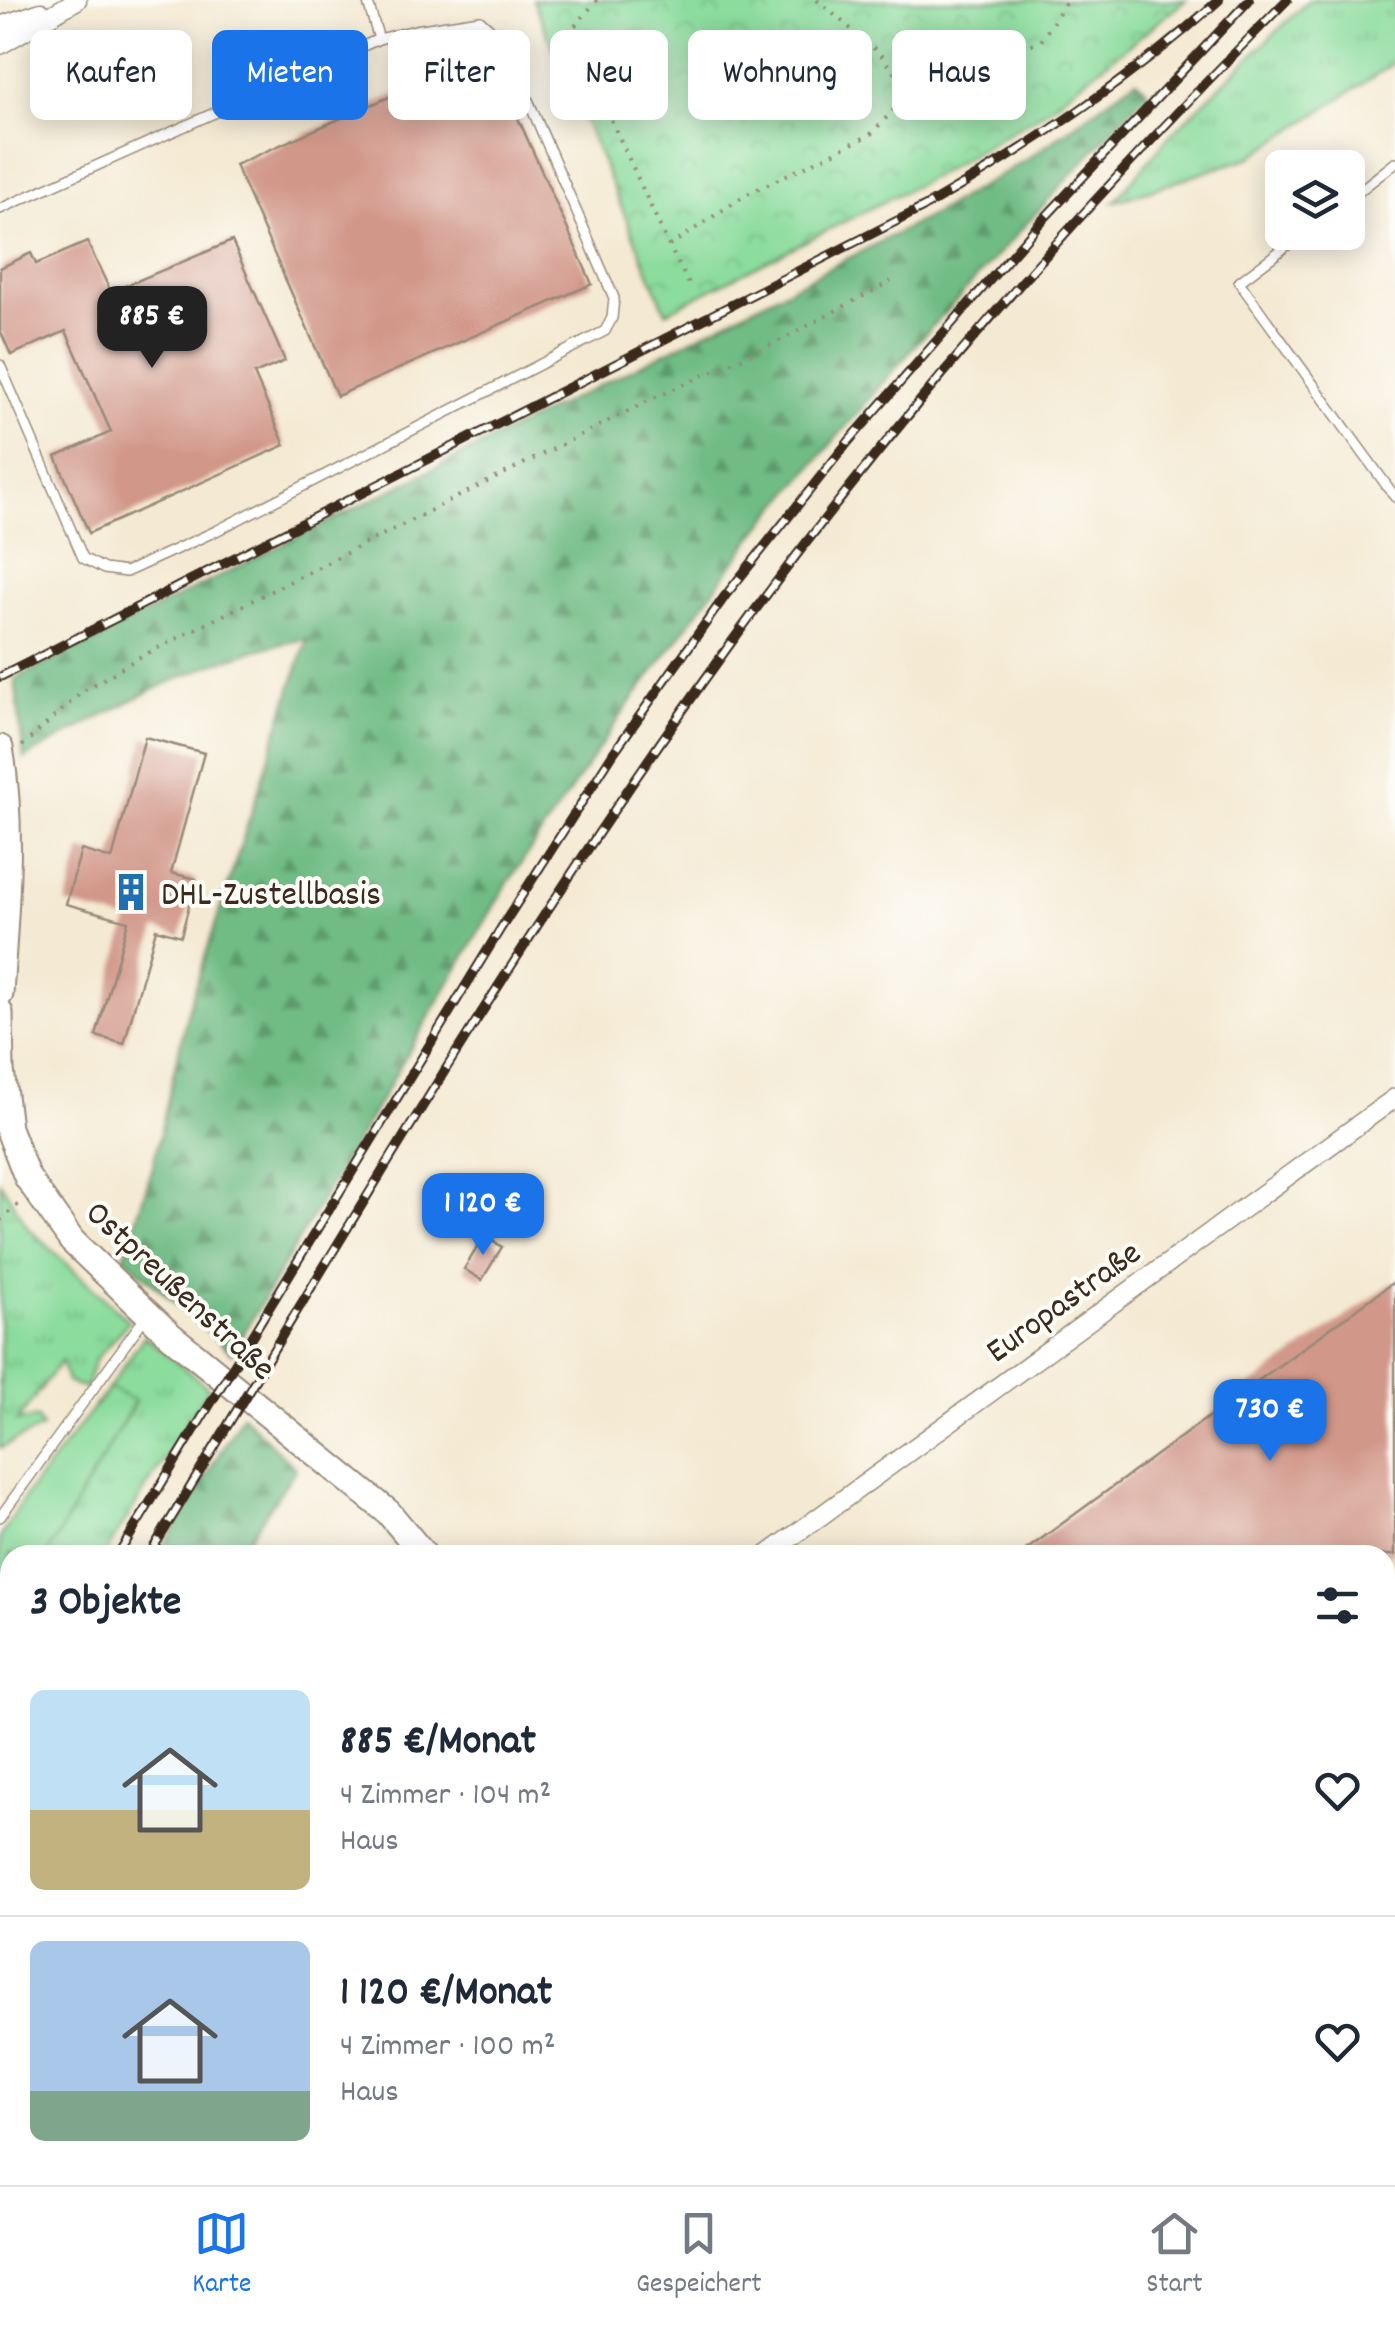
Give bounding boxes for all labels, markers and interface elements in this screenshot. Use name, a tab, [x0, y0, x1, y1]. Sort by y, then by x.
chip: Kaufen	[30, 30, 192, 120]
chip: Mieten	[212, 30, 368, 120]
chip: Filter	[388, 30, 530, 120]
chip: Neu	[550, 30, 668, 120]
chip: Wohnung	[688, 30, 872, 120]
chip: Haus	[892, 30, 1026, 120]
map controls	[1265, 150, 1365, 250]
button: layers	[1265, 150, 1365, 250]
pin: 885 €	[82, 286, 222, 371]
text: 885 €	[119, 295, 185, 341]
building icon: DHL-Zustellbasis	[110, 871, 152, 913]
place label: DHL-Zustellbasis	[161, 872, 381, 922]
pin: 1 120 €	[391, 1173, 575, 1258]
text: 1 120 €	[444, 1182, 522, 1228]
street label: Ostpreußenstraße	[72, 1191, 285, 1394]
street label: Europastraße	[977, 1231, 1153, 1378]
pin: 730 €	[1200, 1379, 1340, 1464]
text: 730 €	[1235, 1388, 1305, 1434]
text: 3 Objekte	[30, 1575, 181, 1635]
icon: filters	[1310, 1578, 1365, 1633]
text: 885 €/Monat	[340, 1714, 536, 1774]
icon: home	[110, 1730, 230, 1850]
icon: heart	[1310, 1763, 1365, 1818]
text: 4 Zimmer · 104 m²	[340, 1774, 551, 1820]
text: Haus	[340, 1820, 399, 1866]
text: 1 120 €/Monat	[340, 1965, 552, 2025]
icon: home	[110, 1981, 230, 2101]
icon: heart	[1310, 2014, 1365, 2069]
text: 4 Zimmer · 100 m²	[340, 2025, 555, 2071]
text: Haus	[340, 2071, 399, 2117]
tab: Karte	[192, 2206, 251, 2306]
tab: Gespeichert	[636, 2206, 762, 2306]
tab: Start	[1146, 2206, 1203, 2306]

